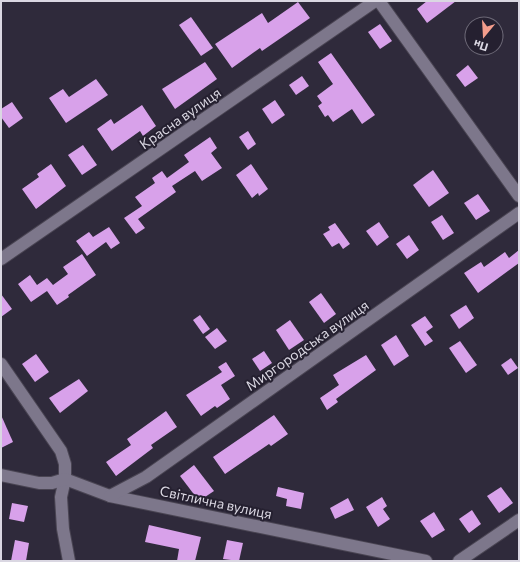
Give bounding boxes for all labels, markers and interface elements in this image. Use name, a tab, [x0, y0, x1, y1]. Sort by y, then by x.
north arrow	[464, 16, 504, 56]
text: Пн	[472, 38, 490, 54]
street label: Красна вулиця	[136, 84, 224, 152]
street label: Миргородська вулиця	[242, 296, 372, 394]
street label: Світлична вулиця	[158, 482, 274, 522]

